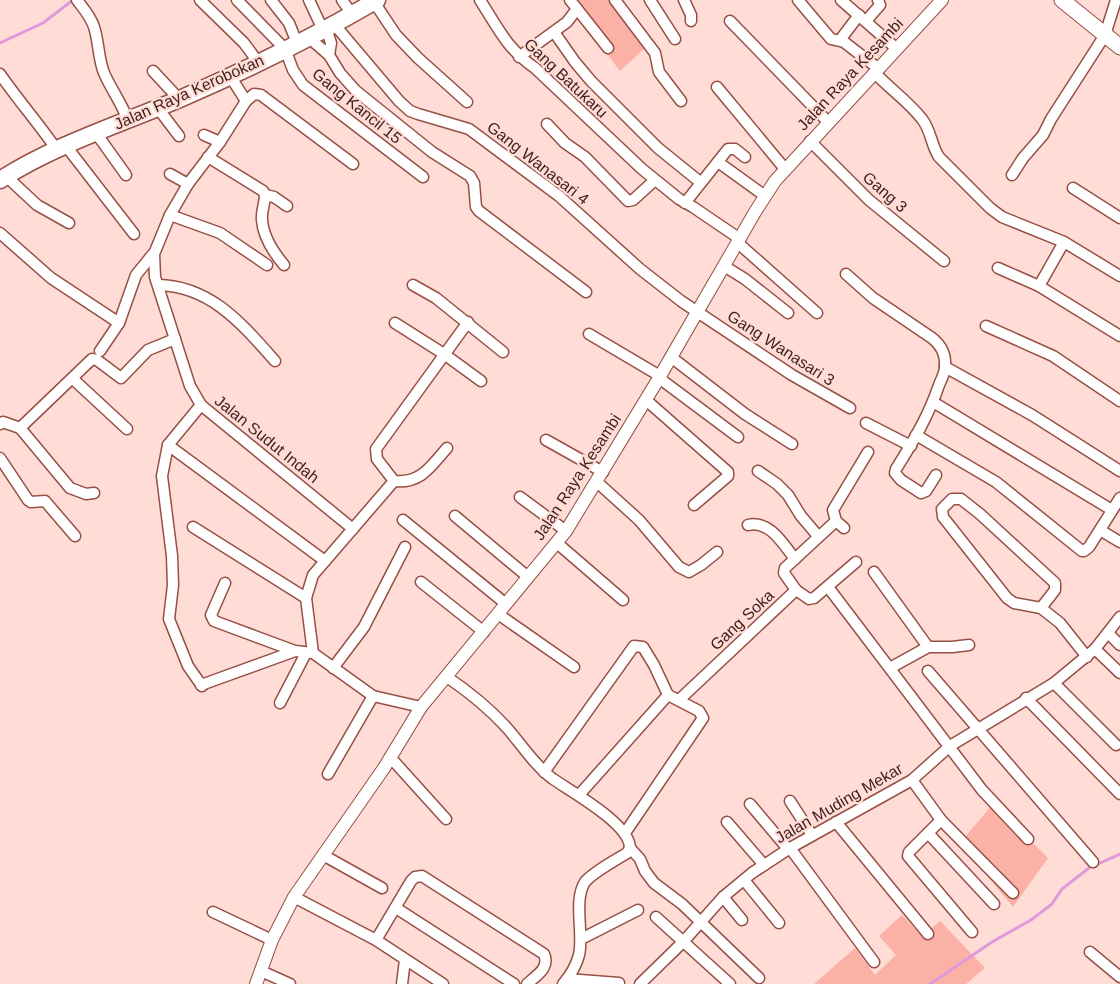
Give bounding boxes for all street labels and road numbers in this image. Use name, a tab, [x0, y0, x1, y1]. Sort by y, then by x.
street label: Jalan Raya Kesambi	[794, 15, 906, 133]
street label: Gang Batukaru	[521, 35, 611, 121]
street label: Jalan Raya Kerobokan	[112, 51, 266, 133]
street label: Gang Kancil 15	[309, 65, 405, 147]
street label: Gang Wanasari 4	[484, 118, 592, 208]
street label: Gang 3	[860, 168, 910, 216]
street label: Gang Wanasari 3	[724, 307, 838, 389]
street label: Jalan Sudut Indah	[212, 392, 322, 486]
street label: Jalan Raya Kesambi	[530, 411, 624, 543]
street label: Gang Soka	[707, 586, 777, 654]
street label: Jalan Muding Mekar	[772, 759, 906, 846]

